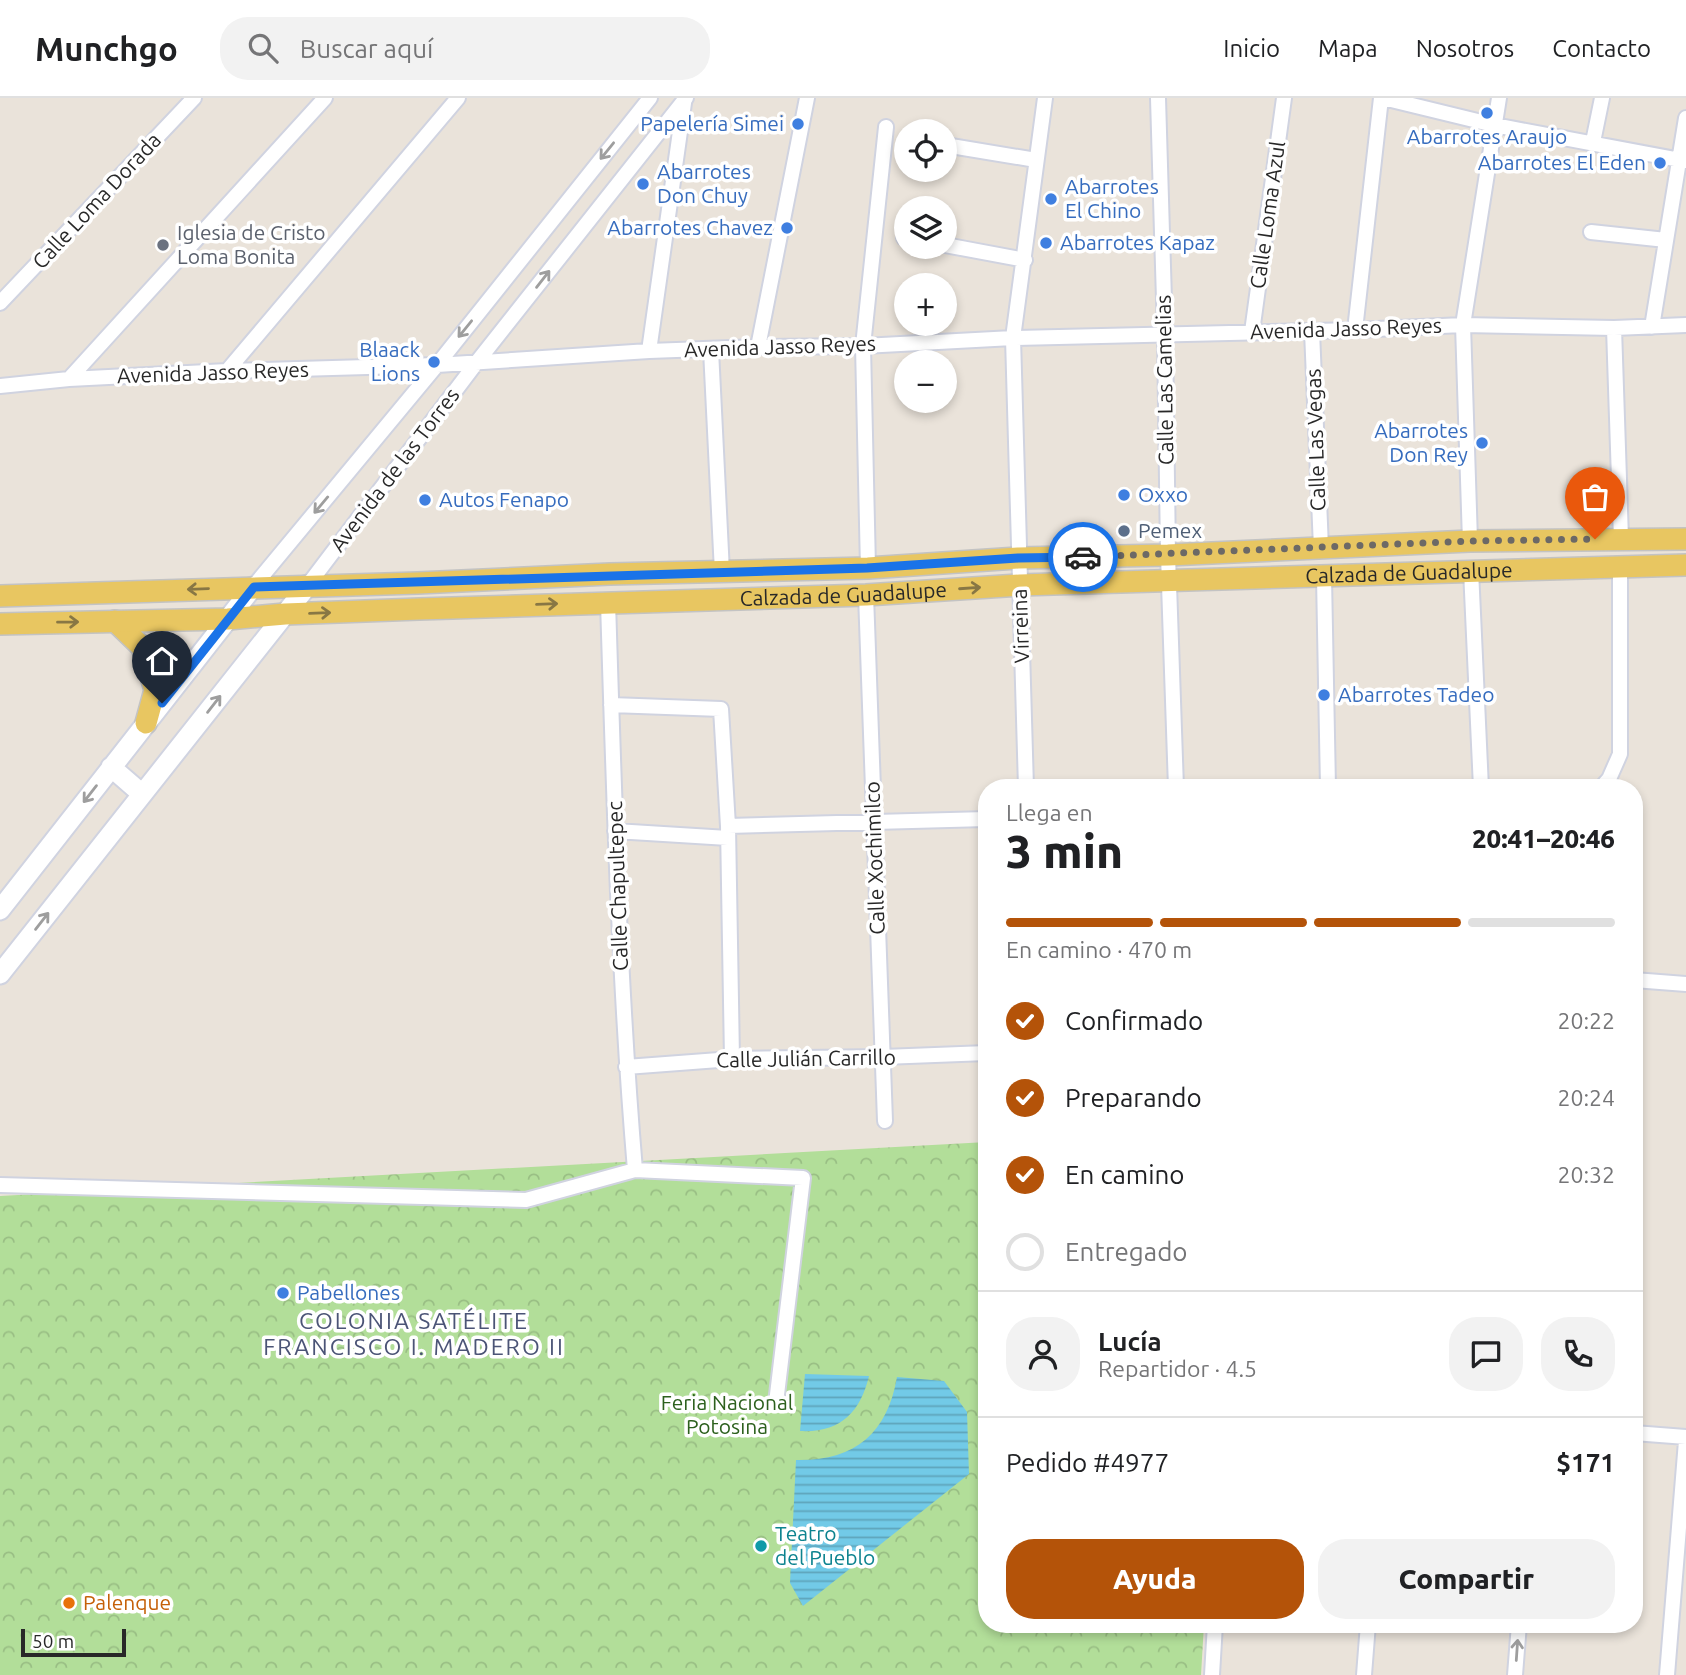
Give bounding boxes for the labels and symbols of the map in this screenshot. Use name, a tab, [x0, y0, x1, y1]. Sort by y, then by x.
marker: Abarrotes Araujo	[1479, 105, 1495, 121]
place label: Papelería Simei	[640, 111, 784, 135]
marker: Papelería Simei	[790, 116, 806, 132]
place label: Abarrotes Araujo	[1407, 124, 1567, 148]
street label: Calle Loma Dorada	[27, 128, 165, 273]
street label: Calle Loma Azul	[1245, 139, 1289, 290]
one-way arrow	[599, 142, 615, 160]
place label: Abarrotes El Eden	[1478, 150, 1646, 174]
marker: Abarrotes El Eden	[1652, 155, 1668, 171]
place label: Abarrotes Don Chuy	[657, 159, 751, 207]
place label: Abarrotes El Chino	[1065, 174, 1159, 222]
marker: Abarrotes Don Chuy	[635, 176, 651, 192]
marker: Abarrotes El Chino	[1043, 191, 1059, 207]
place label: Abarrotes Chavez	[607, 215, 773, 239]
place label: Iglesia de Cristo Loma Bonita	[177, 220, 326, 268]
marker: Abarrotes Chavez	[779, 220, 795, 236]
place label: Abarrotes Kapaz	[1060, 230, 1215, 254]
marker: Abarrotes Kapaz	[1038, 235, 1054, 251]
marker: Iglesia de Cristo Loma Bonita	[155, 237, 171, 253]
one-way arrow	[535, 270, 551, 288]
street label: Calle Las Camelias	[1151, 295, 1177, 465]
street label: Avenida Jasso Reyes	[1250, 313, 1442, 343]
one-way arrow	[458, 320, 473, 338]
street label: Avenida Jasso Reyes	[684, 331, 876, 361]
place label: Blaack Lions	[359, 337, 420, 385]
marker: Blaack Lions	[426, 354, 442, 370]
street label: Avenida Jasso Reyes	[117, 357, 309, 387]
street label: Calle Las Vegas	[1301, 368, 1329, 512]
street label: Avenida de las Torres	[325, 383, 464, 556]
place label: Abarrotes Don Rey	[1374, 418, 1468, 466]
marker: Abarrotes Don Rey	[1474, 435, 1490, 451]
pin	[1565, 467, 1625, 539]
place label: Oxxo	[1138, 482, 1188, 506]
place label: Autos Fenapo	[439, 487, 569, 511]
marker: Oxxo	[1116, 487, 1132, 503]
marker: Autos Fenapo	[417, 492, 433, 508]
one-way arrow	[313, 496, 329, 514]
place label: Pemex	[1138, 518, 1202, 542]
courier	[1048, 522, 1118, 592]
marker: Pemex	[1116, 523, 1132, 539]
street label: Calzada de Guadalupe	[1305, 557, 1513, 587]
street label: Calzada de Guadalupe	[739, 577, 948, 610]
one-way arrow	[959, 581, 981, 594]
one-way arrow	[187, 582, 210, 595]
street label: Virreina	[1007, 588, 1033, 664]
one-way arrow	[536, 598, 559, 611]
one-way arrow	[308, 606, 331, 619]
one-way arrow	[56, 616, 79, 629]
pin	[132, 631, 192, 703]
place label: Abarrotes Tadeo	[1338, 682, 1494, 706]
marker: Abarrotes Tadeo	[1316, 687, 1332, 703]
one-way arrow	[206, 695, 221, 714]
street label: Calle Xochimilco	[859, 781, 889, 935]
one-way arrow	[83, 785, 98, 803]
street label: Calle Chapultepec	[602, 800, 632, 971]
one-way arrow	[35, 912, 50, 930]
street label: Calle Julián Carrillo	[716, 1044, 896, 1072]
place label: Pabellones	[297, 1280, 400, 1304]
marker: Pabellones	[275, 1285, 291, 1301]
district label: COLONIA SATÉLITE FRANCISCO I. MADERO II	[263, 1307, 565, 1359]
park label: Feria Nacional Potosina	[661, 1390, 793, 1438]
place label: Teatro del Pueblo	[775, 1521, 875, 1569]
marker: Teatro del Pueblo	[753, 1538, 769, 1554]
place label: Palenque	[83, 1590, 171, 1614]
marker: Palenque	[61, 1595, 77, 1611]
scale bar	[21, 1626, 126, 1658]
one-way arrow	[1511, 1639, 1524, 1661]

